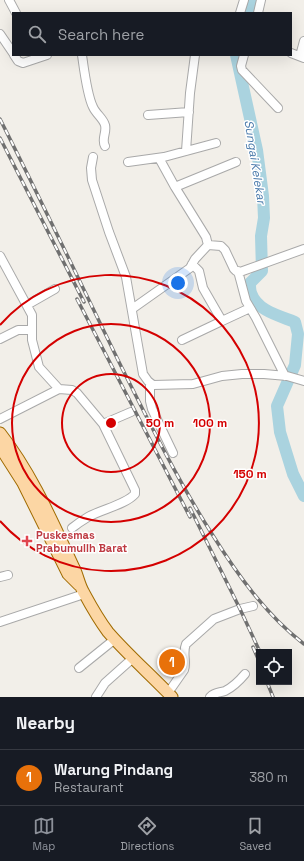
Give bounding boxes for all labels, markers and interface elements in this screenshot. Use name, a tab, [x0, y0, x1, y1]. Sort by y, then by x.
search box	[12, 12, 292, 56]
icon: search	[26, 23, 48, 45]
text: Search here	[58, 25, 144, 44]
water label: Sungai Kelekar	[240, 119, 270, 207]
your location	[168, 273, 188, 293]
text: 50 m	[146, 415, 174, 431]
text: 100 m	[193, 415, 227, 431]
centre of rings	[104, 416, 118, 430]
text: 150 m	[233, 466, 267, 482]
place label: Puskesmas Prabumulih Barat	[36, 528, 127, 555]
marker: Puskesmas Prabumulih Barat	[21, 535, 33, 547]
pin: 1	[159, 647, 185, 677]
map controls	[256, 649, 292, 685]
button: locate	[256, 649, 292, 685]
text: Nearby	[16, 712, 75, 734]
text: Warung Pindang	[54, 760, 173, 779]
text: 1	[26, 769, 32, 786]
text: 380 m	[249, 769, 288, 786]
text: Restaurant	[54, 779, 124, 796]
tab: Map	[33, 815, 55, 853]
tab: Directions	[120, 815, 174, 853]
tab: Saved	[239, 815, 271, 853]

